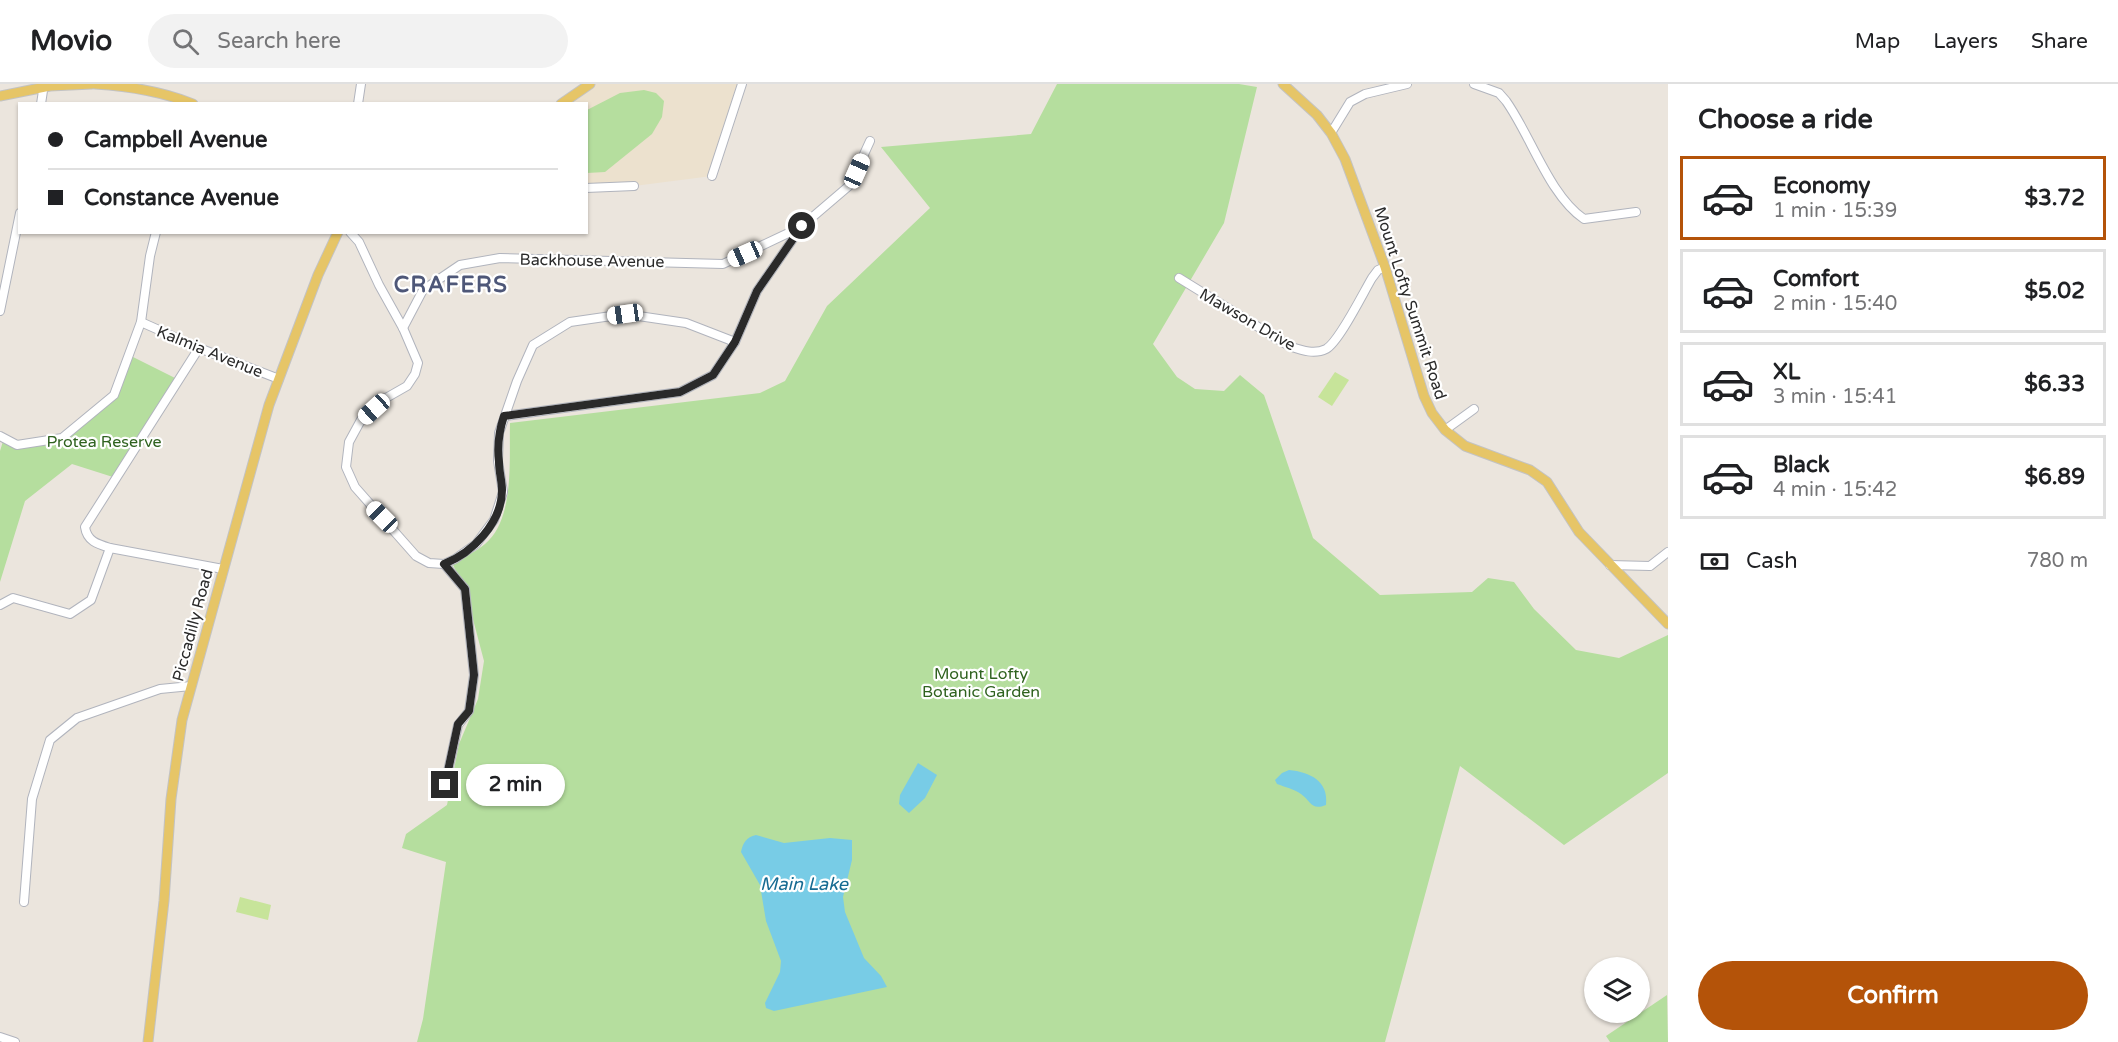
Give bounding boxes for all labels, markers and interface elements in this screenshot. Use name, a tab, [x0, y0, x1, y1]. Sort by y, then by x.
search box	[148, 14, 568, 68]
text: Movio	[30, 24, 112, 58]
icon: search	[169, 25, 202, 58]
text: Search here	[217, 28, 341, 54]
text: Map	[1855, 29, 1900, 54]
text: Layers	[1933, 29, 1998, 54]
text: Share	[2031, 29, 2088, 54]
text: Choose a ride	[1698, 103, 1873, 136]
text: Campbell Avenue	[84, 127, 267, 153]
car	[841, 151, 873, 191]
icon: car	[1701, 171, 1755, 225]
text: Economy	[1773, 173, 1870, 199]
text: Constance Avenue	[84, 185, 279, 211]
text: $3.72	[2024, 185, 2085, 211]
text: 1 min · 15:39	[1773, 199, 1897, 223]
street label: Mount Lofty Summit Road	[1369, 204, 1451, 402]
route start	[788, 212, 815, 239]
car	[725, 238, 765, 270]
street label: Backhouse Avenue	[519, 250, 665, 272]
icon: car	[1701, 264, 1755, 318]
text: Comfort	[1773, 266, 1859, 292]
district label: CRAFERS	[394, 272, 508, 298]
text: $5.02	[2024, 278, 2085, 304]
street label: Mawson Drive	[1196, 284, 1299, 355]
text: 2 min · 15:40	[1773, 292, 1897, 316]
car	[606, 303, 644, 325]
street label: Kalmia Avenue	[154, 322, 266, 382]
icon: car	[1701, 357, 1755, 411]
text: XL	[1773, 359, 1800, 385]
text: $6.33	[2024, 371, 2085, 397]
text: 3 min · 15:41	[1773, 385, 1897, 409]
car	[355, 390, 393, 428]
park label: Protea Reserve	[46, 432, 162, 452]
icon: car	[1701, 450, 1755, 504]
text: Black	[1773, 452, 1830, 478]
text: $6.89	[2024, 464, 2085, 490]
text: 4 min · 15:42	[1773, 478, 1897, 502]
car	[363, 498, 401, 536]
icon: cash	[1698, 545, 1731, 578]
text: Cash	[1746, 548, 1798, 574]
text: 780 m	[2027, 549, 2088, 573]
street label: Piccadilly Road	[168, 567, 218, 684]
park label: Mount Lofty Botanic Garden	[922, 664, 1040, 702]
callout: 2 min	[466, 764, 565, 806]
route end	[431, 771, 458, 798]
text: 2 min	[489, 773, 542, 797]
water label: Main Lake	[760, 873, 849, 895]
map controls	[1584, 957, 1650, 1023]
button: layers	[1584, 957, 1650, 1023]
button: Confirm	[1698, 961, 2088, 1030]

